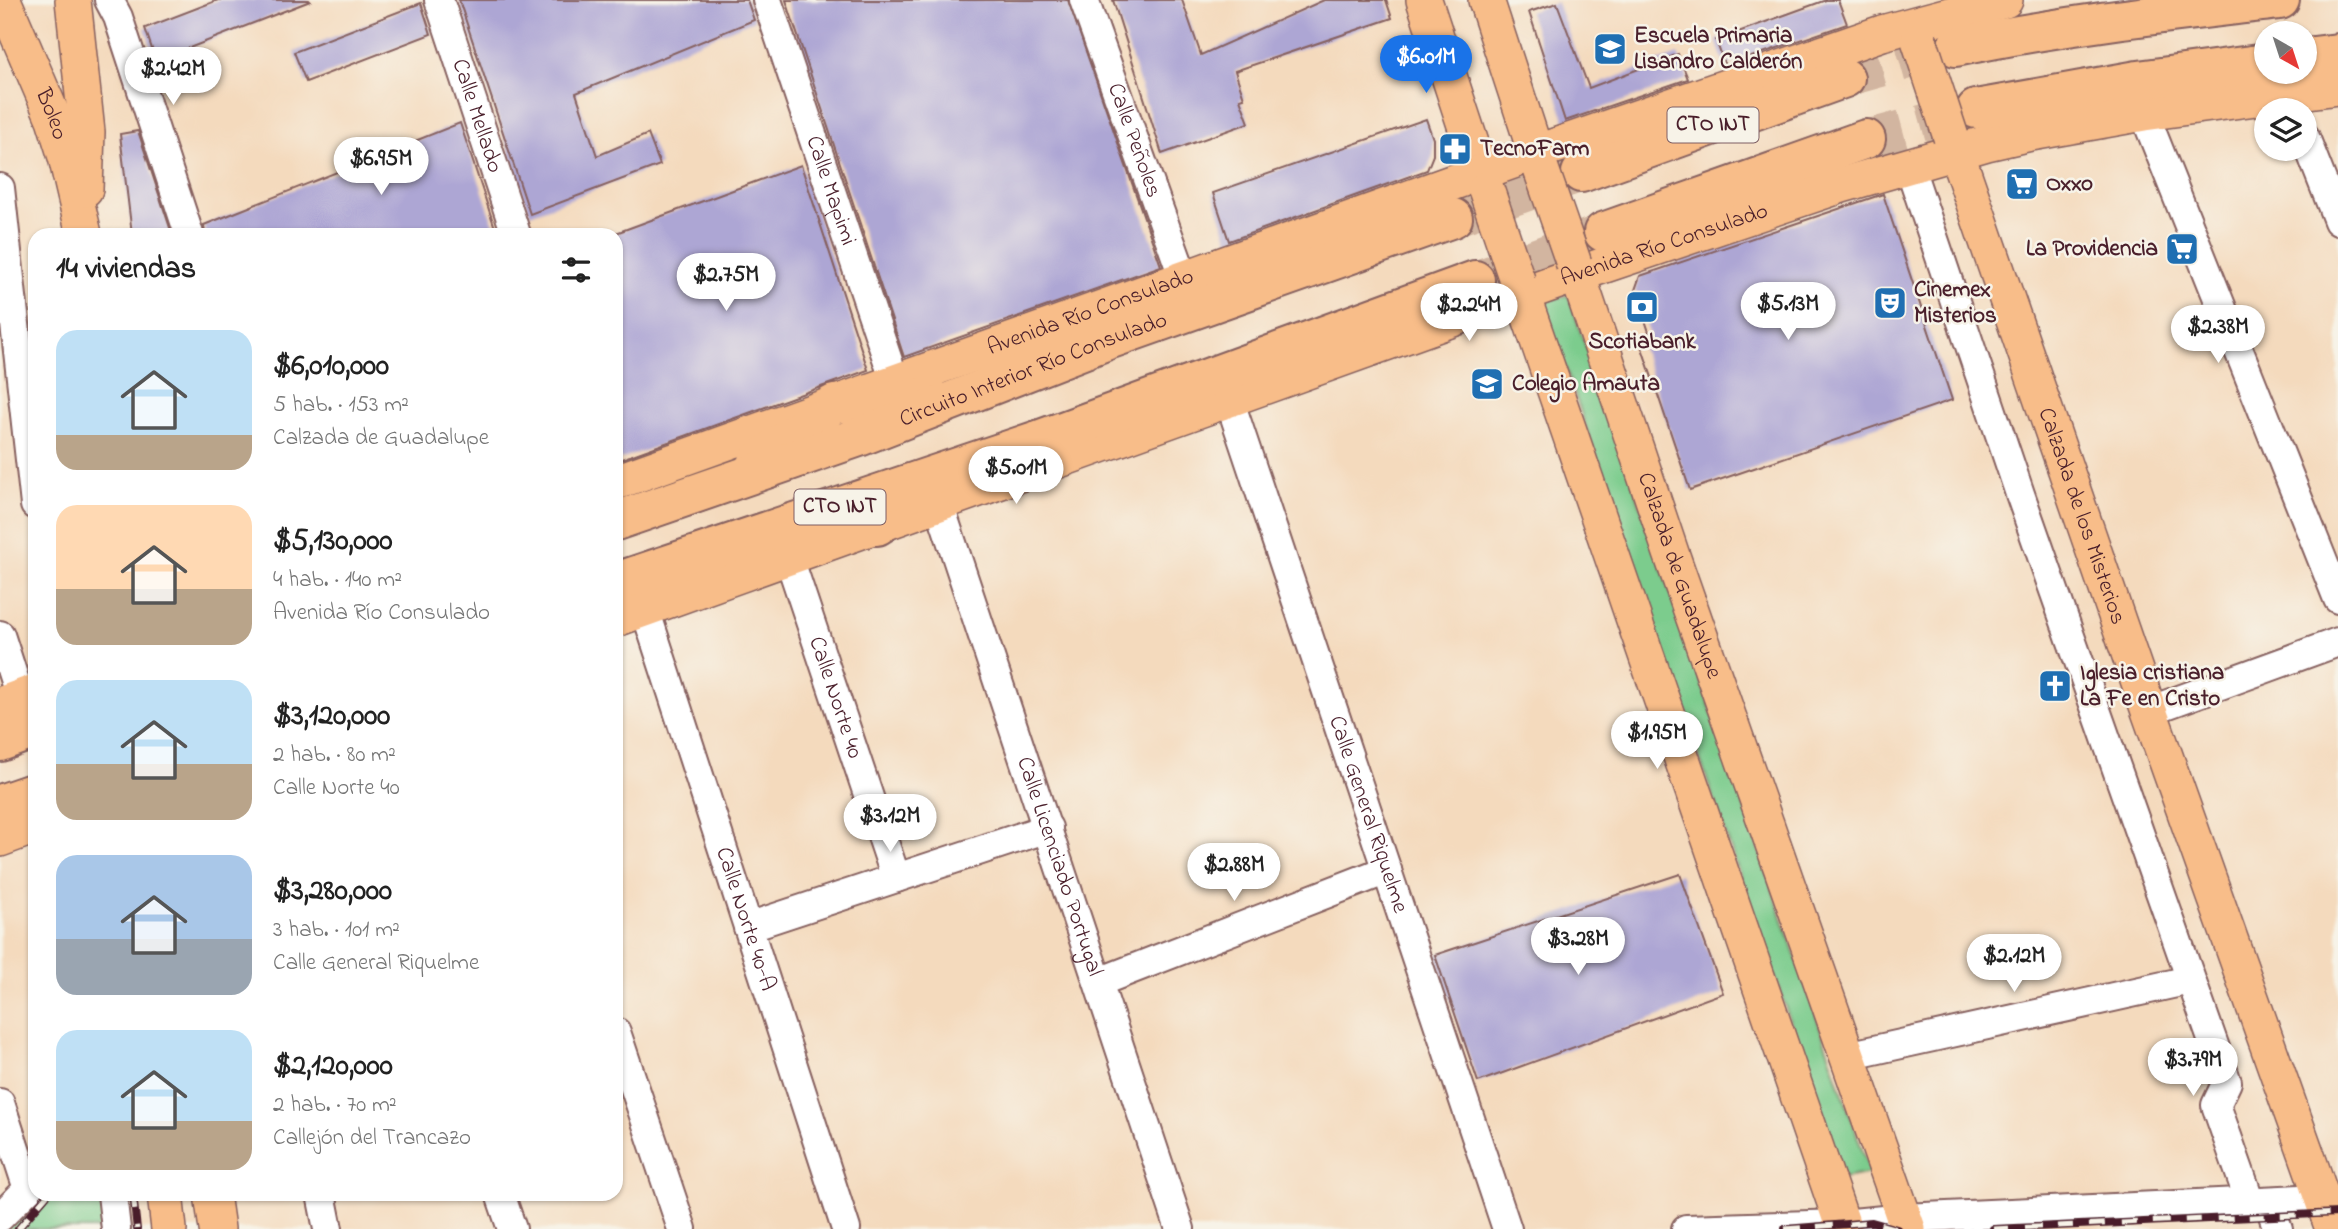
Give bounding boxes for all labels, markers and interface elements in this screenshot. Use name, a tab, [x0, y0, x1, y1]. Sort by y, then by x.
place label: Escuela Primaria Lisandro Calderón	[1634, 20, 1802, 79]
north arrow	[2254, 21, 2317, 84]
map controls	[2254, 21, 2317, 161]
school or university icon: Escuela Primaria Lisandro Calderón	[1591, 30, 1629, 68]
pin: $6.01M	[1369, 36, 1483, 95]
text: $6.01M	[1396, 41, 1456, 74]
pin: $2.42M	[116, 48, 230, 107]
text: $2.42M	[141, 53, 205, 86]
street label: Calle Mellado	[443, 55, 511, 177]
street label: Calle Peñoles	[1099, 78, 1170, 202]
street label: Boleo	[26, 82, 76, 144]
button: layers	[2254, 98, 2317, 161]
road number: CTO INT	[1668, 108, 1758, 142]
pharmacy icon: TecnoFarm	[1436, 130, 1474, 168]
street label: Calle Mapimi	[797, 131, 865, 250]
place label: TecnoFarm	[1480, 133, 1589, 166]
pin: $6.95M	[324, 138, 438, 197]
text: $6.95M	[350, 143, 412, 176]
supermarket icon: Oxxo	[2003, 165, 2041, 203]
place label: Oxxo	[2046, 168, 2093, 201]
street label: Avenida Río Consulado	[1556, 195, 1772, 295]
supermarket icon: La Providencia	[2163, 230, 2201, 268]
place label: La Providencia	[2026, 233, 2158, 266]
text: 14 viviendas	[56, 248, 196, 292]
icon: filters	[557, 251, 595, 289]
pin: $2.75M	[669, 254, 783, 313]
text: $2.75M	[693, 259, 759, 292]
street label: Avenida Río Consulado	[983, 260, 1198, 364]
place label: Cinemex Misterios	[1914, 274, 1997, 333]
pin: $5.13M	[1731, 282, 1845, 342]
pin: $2.24M	[1412, 284, 1526, 343]
theatre icon: Cinemex Misterios	[1871, 284, 1909, 322]
bank icon: Scotiabank	[1623, 288, 1661, 326]
text: $5.13M	[1757, 288, 1819, 321]
text: $2.24M	[1437, 289, 1501, 322]
street label: Circuito Interior Río Consulado	[895, 304, 1172, 436]
pin: $2.38M	[2161, 306, 2275, 365]
text: $2.38M	[2187, 311, 2249, 344]
place label: Scotiabank	[1588, 326, 1697, 359]
text: $6,010,000	[273, 345, 389, 389]
icon: home	[112, 358, 196, 442]
school or university icon: Colegio Amauta	[1468, 365, 1506, 403]
place label: Colegio Amauta	[1512, 368, 1660, 403]
text: 5 hab. · 153 m²	[273, 389, 409, 422]
street label: Calzada de los Misterios	[2029, 403, 2134, 629]
text: Calzada de Guadalupe	[273, 422, 489, 455]
pin: $5.01M	[959, 447, 1073, 506]
text: $5.01M	[985, 452, 1047, 485]
street label: Calzada de Guadalupe	[1629, 468, 1731, 684]
road number: CTO INT	[794, 490, 886, 524]
text: $5,130,000	[273, 520, 392, 564]
icon: home	[112, 533, 196, 617]
text: 4 hab. · 140 m²	[273, 564, 402, 597]
text: Avenida Río Consulado	[273, 597, 490, 630]
street label: Calle Norte 40	[800, 632, 871, 763]
place label: Iglesia cristiana La Fe en Cristo	[2080, 657, 2224, 716]
church icon: Iglesia cristiana La Fe en Cristo	[2036, 667, 2074, 705]
text: $3,120,000	[273, 695, 390, 739]
icon: home	[112, 708, 196, 792]
street label: Calle General Riquelme	[1320, 711, 1417, 918]
pin: $1.95M	[1600, 712, 1714, 771]
text: $1.95M	[1627, 717, 1687, 750]
text: 2 hab. · 80 m²	[273, 739, 396, 772]
street label: Calle Licenciado Portugal	[1008, 752, 1111, 981]
text: Calle Norte 40	[273, 772, 400, 805]
pin: $3.12M	[833, 794, 947, 854]
text: $3.12M	[860, 800, 920, 833]
street label: Calle Norte 40-A	[707, 843, 784, 995]
pin: $2.88M	[1177, 844, 1291, 903]
text: $2.88M	[1203, 849, 1265, 882]
text: $3,280,000	[273, 870, 392, 914]
icon: home	[112, 883, 196, 967]
text: 3 hab. · 101 m²	[273, 914, 400, 947]
pin: $3.28M	[1521, 918, 1635, 977]
text: $3.28M	[1547, 923, 1609, 956]
pin: $2.12M	[1957, 934, 2071, 994]
text: $2.12M	[1983, 940, 2045, 973]
text: Calle General Riquelme	[273, 947, 479, 980]
pin: $3.79M	[2136, 1038, 2250, 1098]
text: $3.79M	[2164, 1044, 2222, 1077]
text: $2,120,000	[273, 1045, 393, 1089]
icon: home	[112, 1058, 196, 1142]
text: 2 hab. · 70 m²	[273, 1089, 397, 1122]
text: Callejón del Trancazo	[273, 1122, 471, 1155]

